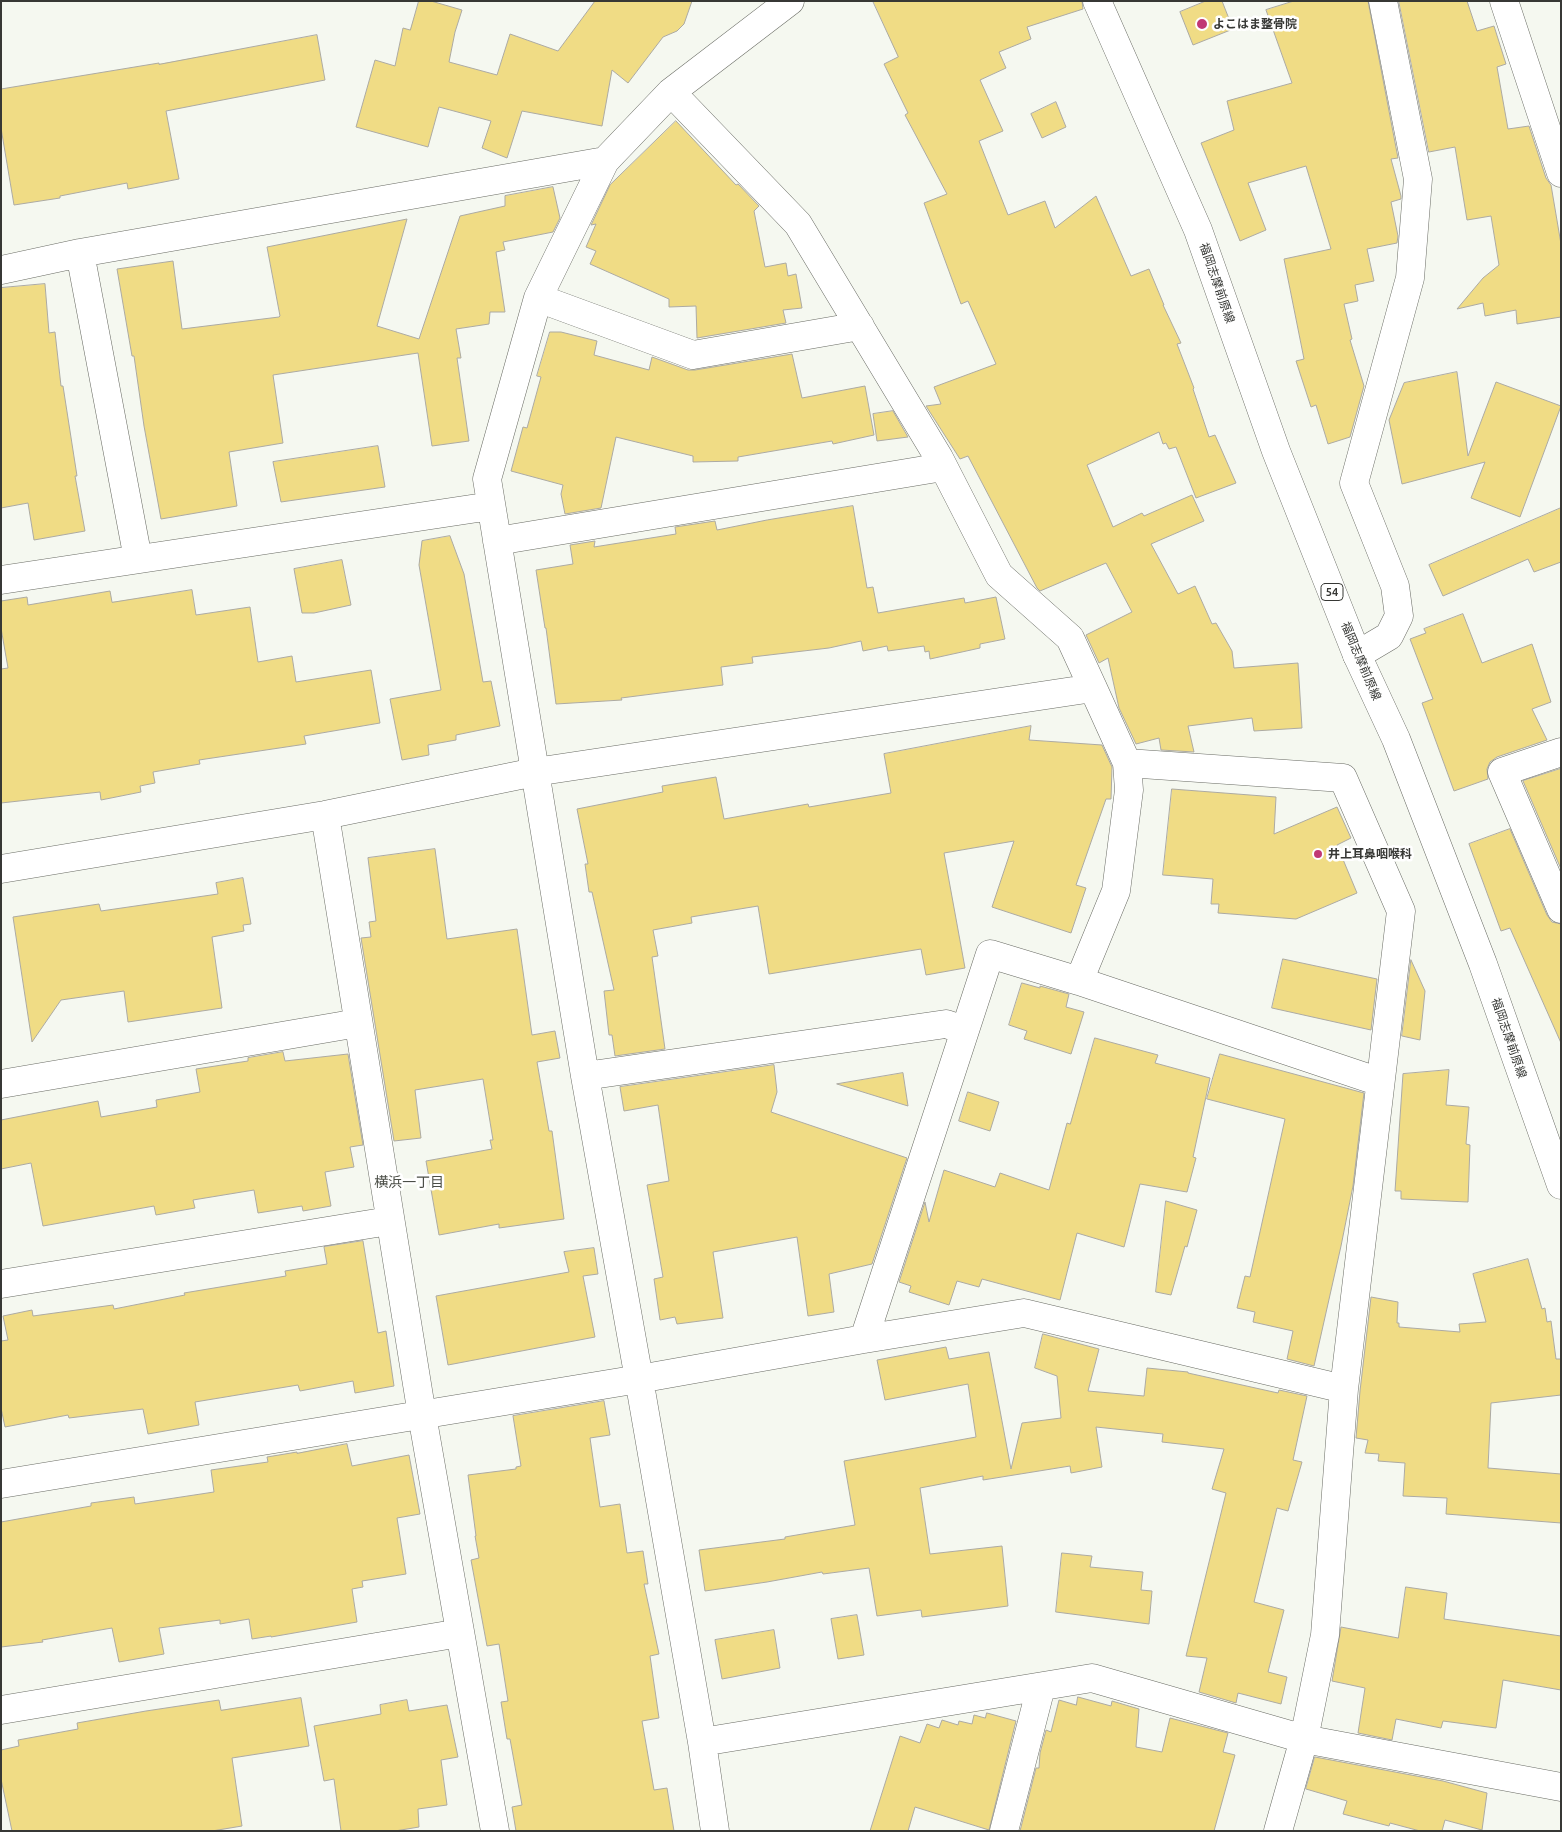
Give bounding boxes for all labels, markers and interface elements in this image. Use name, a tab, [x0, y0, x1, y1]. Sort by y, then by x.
marker: よこはま整骨院	[1195, 17, 1209, 31]
place label: よこはま整骨院	[1213, 17, 1297, 31]
street label: 福岡志摩前原線	[1197, 241, 1237, 325]
road number: 54	[1321, 584, 1343, 600]
street label: 福岡志摩前原線	[1338, 620, 1384, 702]
place label: 井上耳鼻咽喉科	[1328, 847, 1412, 861]
marker: 井上耳鼻咽喉科	[1312, 848, 1324, 860]
street label: 福岡志摩前原線	[1489, 996, 1529, 1080]
district label: 横浜一丁目	[374, 1174, 444, 1190]

